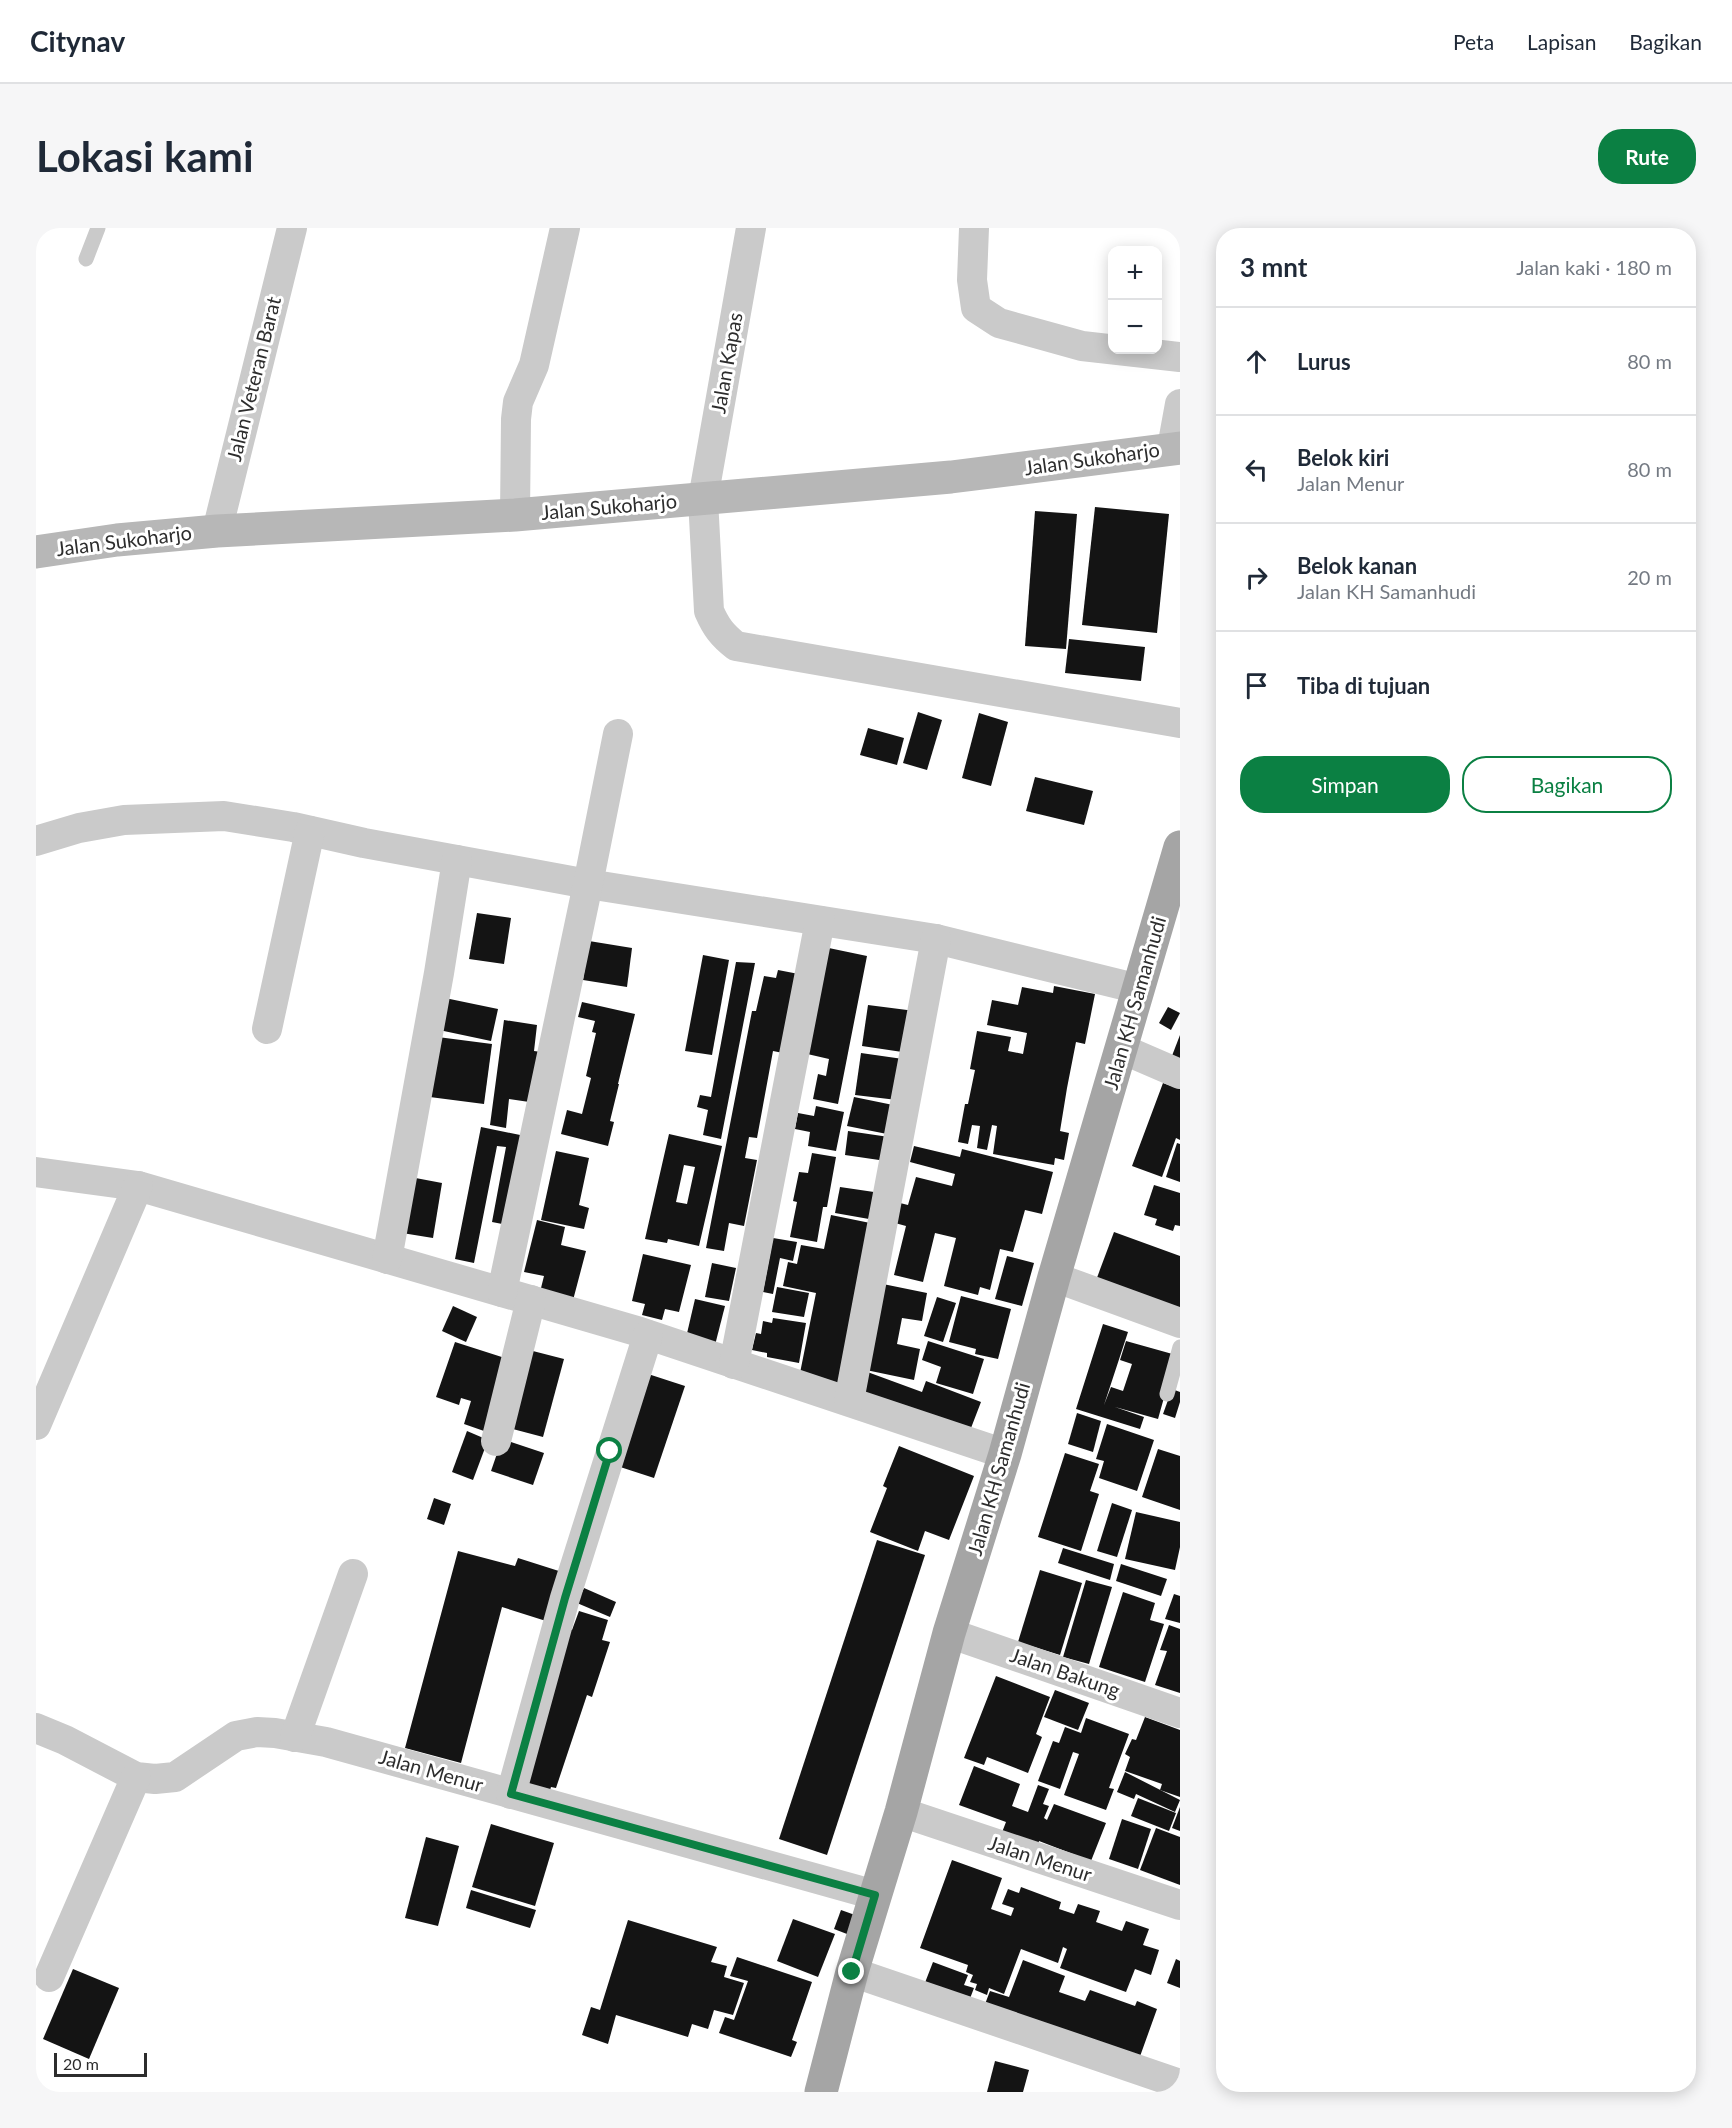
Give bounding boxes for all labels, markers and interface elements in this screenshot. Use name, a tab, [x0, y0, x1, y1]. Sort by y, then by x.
text: Citynav	[30, 24, 125, 58]
text: Peta	[1453, 29, 1494, 54]
text: Lapisan	[1527, 29, 1596, 54]
text: Bagikan	[1629, 29, 1702, 54]
button: Rute	[1598, 129, 1696, 184]
text: Lokasi kami	[36, 131, 254, 181]
map controls	[1108, 246, 1162, 354]
button: +	[1108, 246, 1162, 300]
text: 3 mnt	[1240, 251, 1307, 283]
text: Jalan kaki · 180 m	[1516, 255, 1672, 279]
street label: Jalan Veteran Barat	[221, 294, 285, 463]
button: −	[1108, 300, 1162, 354]
street label: Jalan Kapas	[705, 311, 747, 415]
icon: ahead	[1240, 345, 1273, 378]
text: Lurus	[1297, 348, 1351, 375]
text: 80 m	[1627, 349, 1672, 373]
street label: Jalan Sukoharjo	[1023, 437, 1161, 479]
text: Belok kiri	[1297, 444, 1389, 471]
icon: left	[1240, 453, 1273, 486]
text: 80 m	[1627, 457, 1672, 481]
text: Jalan Menur	[1297, 471, 1404, 495]
street label: Jalan Sukoharjo	[540, 488, 678, 524]
street label: Jalan Sukoharjo	[55, 520, 193, 560]
text: Belok kanan	[1297, 552, 1417, 579]
icon: right	[1240, 561, 1273, 594]
text: 20 m	[1627, 565, 1672, 589]
text: Jalan KH Samanhudi	[1297, 579, 1476, 603]
icon: arrive	[1240, 669, 1273, 702]
text: Tiba di tujuan	[1297, 672, 1430, 699]
button: Simpan	[1240, 756, 1450, 813]
button: Bagikan	[1462, 756, 1672, 813]
street label: Jalan KH Samanhudi	[1098, 913, 1170, 1092]
street label: Jalan KH Samanhudi	[962, 1379, 1034, 1558]
route start	[596, 1437, 622, 1463]
street label: Jalan Bakung	[1007, 1642, 1123, 1702]
street label: Jalan Menur	[376, 1744, 487, 1797]
street label: Jalan Menur	[986, 1830, 1096, 1886]
route end	[838, 1958, 864, 1984]
scale bar	[54, 2050, 147, 2078]
text: 20 m	[63, 2054, 99, 2073]

